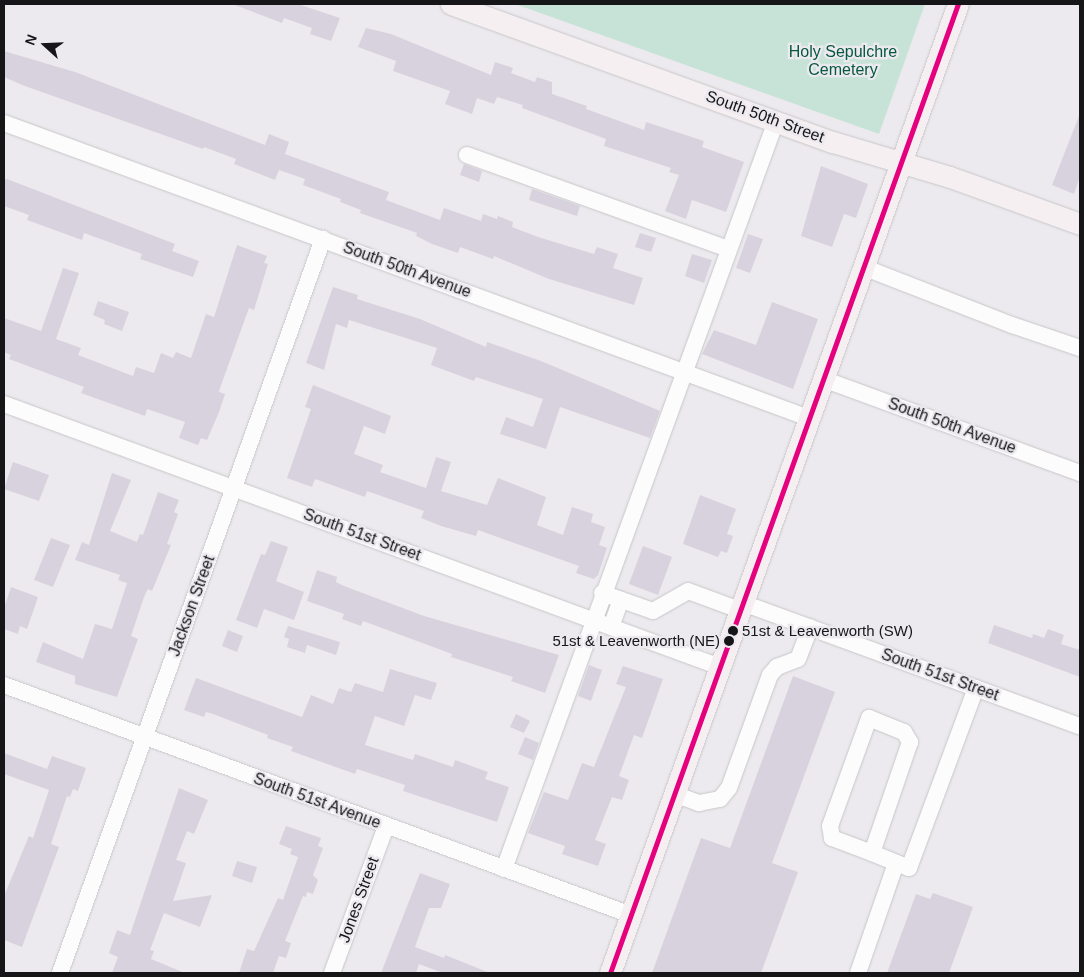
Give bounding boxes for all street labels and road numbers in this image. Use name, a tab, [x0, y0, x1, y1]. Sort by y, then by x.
street label: South 50th Street	[703, 87, 827, 147]
street label: South 50th Avenue	[340, 238, 474, 302]
street label: South 50th Avenue	[885, 394, 1019, 458]
street label: South 51st Street	[301, 505, 423, 565]
street label: Jackson Street	[165, 553, 219, 659]
street label: South 51st Street	[879, 645, 1001, 705]
street label: South 51st Avenue	[250, 769, 384, 833]
street label: Jones Street	[335, 855, 383, 945]

